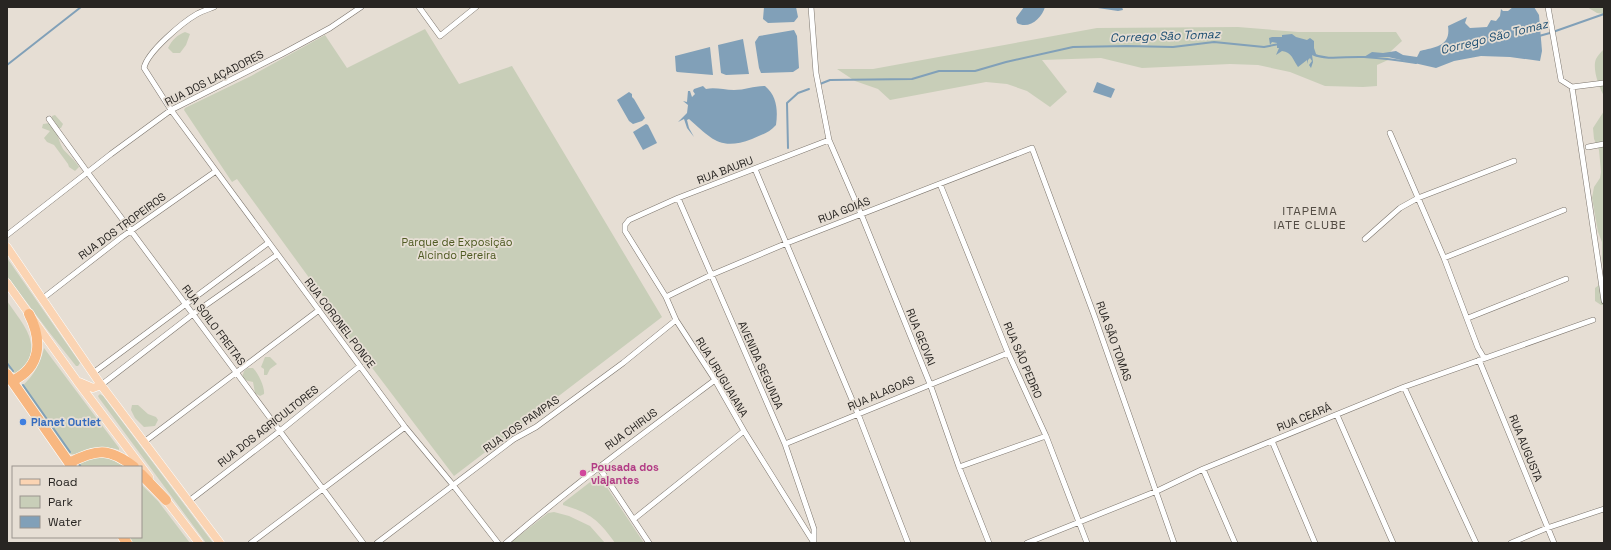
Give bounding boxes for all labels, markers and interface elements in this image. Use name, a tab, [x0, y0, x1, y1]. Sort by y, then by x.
water label: Corrego São Tomaz	[1439, 16, 1550, 58]
water label: Corrego São Tomaz	[1110, 26, 1221, 46]
street label: RUA DOS LAÇADORES	[162, 47, 266, 109]
street label: RUA BAURU	[695, 153, 755, 187]
street label: RUA DOS TROPEIROS	[75, 189, 169, 263]
street label: RUA GOIÁS	[816, 194, 872, 226]
district label: ITAPEMA IATE CLUBE	[1273, 203, 1347, 233]
park label: Parque de Exposição Alcindo Pereira	[402, 235, 513, 262]
street label: RUA CORONEL PONCE	[302, 275, 378, 371]
street label: RUA SOILO FREITAS	[179, 282, 249, 368]
street label: RUA SÃO TOMAS	[1093, 299, 1135, 383]
street label: RUA GEOVAI	[903, 306, 939, 368]
street label: AVENIDA SEGUNDA	[735, 319, 787, 411]
street label: RUA SÃO PEDRO	[1001, 320, 1045, 400]
street label: RUA URUGUAIANA	[693, 335, 751, 419]
street label: RUA ALAGOAS	[845, 372, 917, 413]
street label: RUA DOS AGRICULTORES	[215, 382, 321, 470]
street label: RUA DOS PAMPAS	[480, 392, 562, 456]
street label: RUA CEARÁ	[1275, 400, 1333, 434]
street label: RUA CHIRUS	[602, 405, 660, 453]
street label: RUA AUGUSTA	[1506, 412, 1546, 484]
place label: Planet Outlet	[31, 415, 101, 429]
marker: Planet Outlet	[18, 417, 28, 427]
place label: Pousada dos viajantes	[591, 460, 659, 487]
legend	[12, 466, 142, 538]
marker: Pousada dos viajantes	[578, 468, 588, 478]
text: Road	[48, 474, 77, 490]
text: Park	[48, 494, 73, 510]
text: Water	[48, 514, 82, 530]

